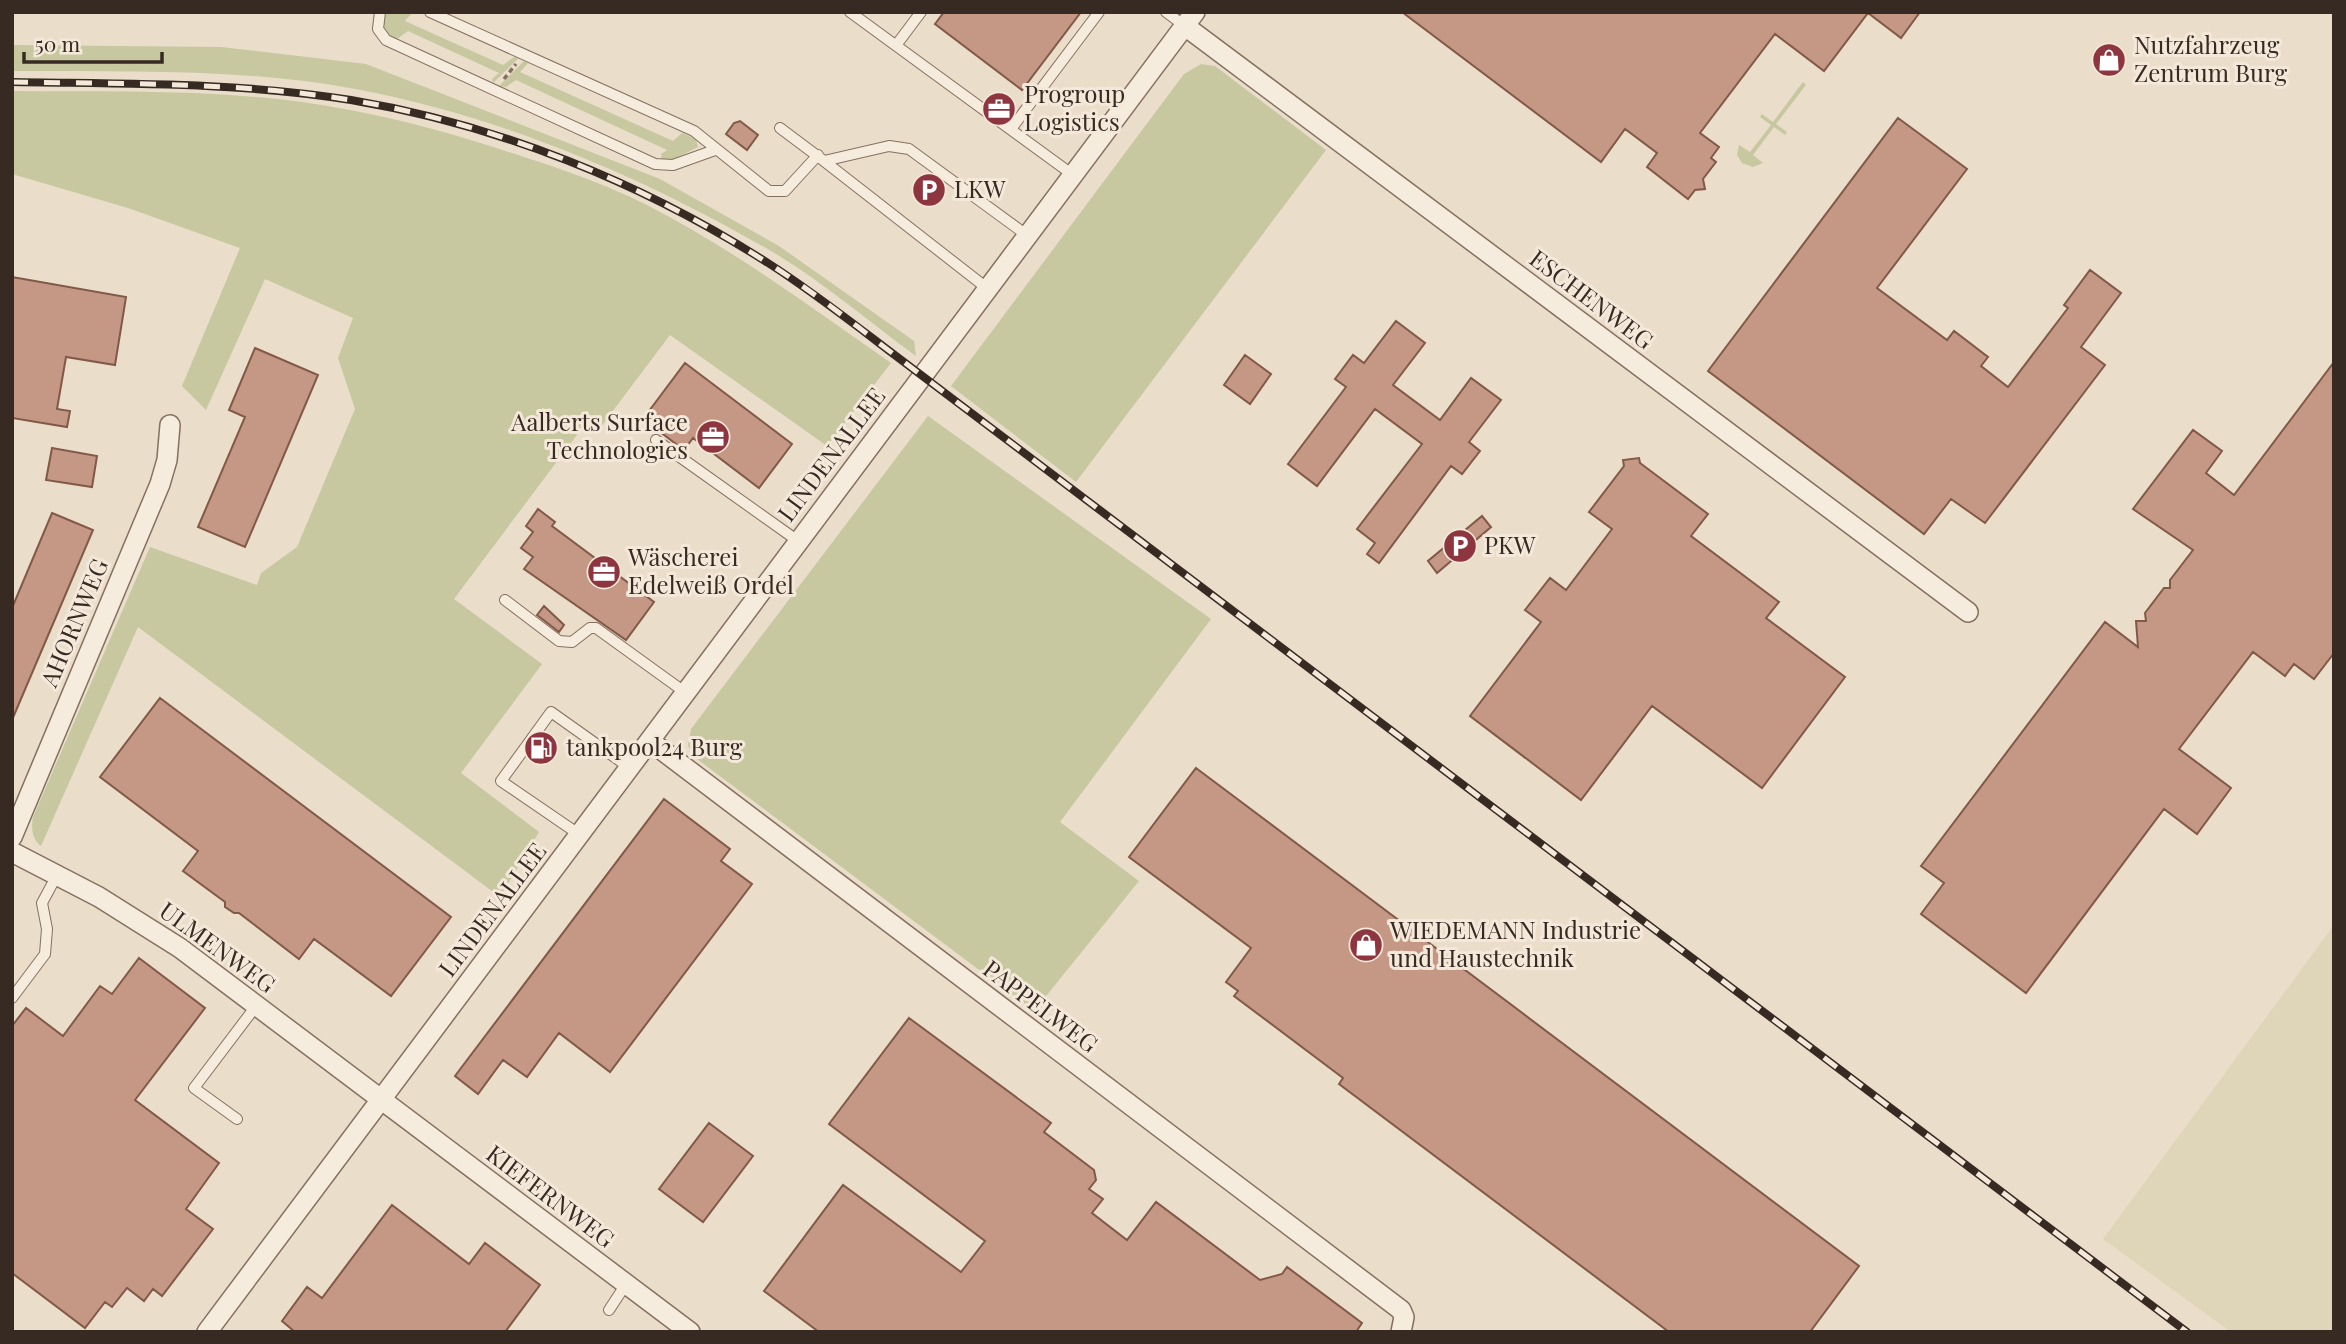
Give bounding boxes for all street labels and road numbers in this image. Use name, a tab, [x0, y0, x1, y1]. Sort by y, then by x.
street label: ESCHENWEG	[1524, 241, 1661, 355]
street label: LINDENALLEE	[770, 380, 891, 527]
street label: AHORNWEG	[31, 553, 114, 692]
street label: LINDENALLEE	[431, 835, 552, 982]
street label: ULMENWEG	[154, 893, 283, 999]
street label: PAPPELWEG	[977, 952, 1105, 1059]
street label: KIEFERNWEG	[481, 1137, 622, 1254]

